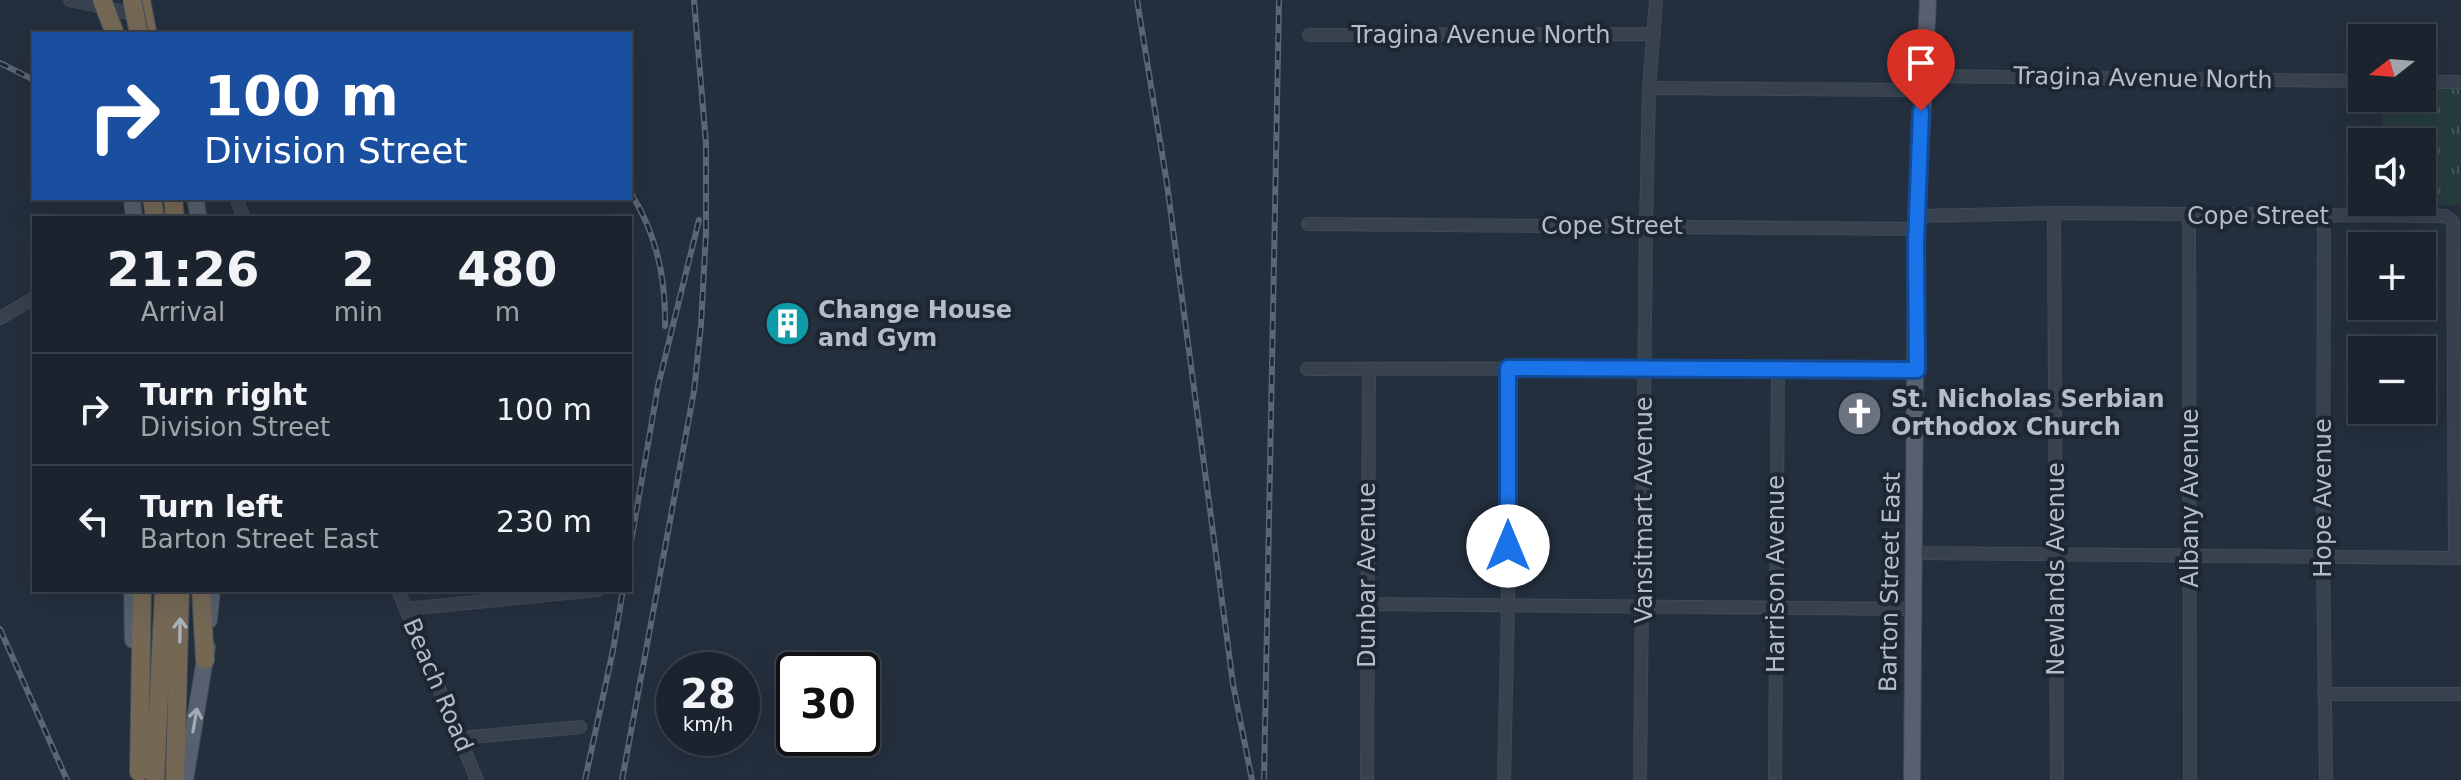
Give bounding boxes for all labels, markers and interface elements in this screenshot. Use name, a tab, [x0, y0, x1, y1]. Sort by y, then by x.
street label: Tragina Avenue North	[1350, 21, 1611, 49]
north arrow	[2348, 24, 2436, 112]
map controls	[2348, 24, 2436, 424]
pin	[1887, 29, 1955, 111]
icon: arrive	[1899, 41, 1943, 85]
street label: Tragina Avenue North	[2012, 62, 2273, 94]
text: 100 m	[204, 63, 399, 128]
icon: right	[72, 64, 176, 168]
button: sound	[2348, 128, 2436, 216]
text: Division Street	[204, 130, 467, 171]
street label: Cope Street	[2187, 202, 2329, 230]
street label: Cope Street	[1541, 212, 1683, 240]
button: +	[2348, 232, 2436, 320]
text: 21:26	[106, 241, 259, 297]
text: 2	[342, 241, 375, 297]
text: 480	[457, 241, 557, 297]
place label: Change House and Gym	[818, 296, 1012, 352]
text: Arrival	[141, 297, 225, 327]
text: min	[334, 297, 383, 327]
text: m	[495, 297, 520, 327]
building icon: Change House and Gym	[763, 300, 811, 348]
button: −	[2348, 336, 2436, 424]
text: Turn right	[140, 377, 307, 412]
place label: St. Nicholas Serbian Orthodox Church	[1891, 385, 2165, 441]
icon: right	[72, 387, 116, 431]
church icon: St. Nicholas Serbian Orthodox Church	[1836, 389, 1884, 437]
text: 100 m	[496, 392, 592, 427]
street label: Vansitmart Avenue	[1630, 396, 1658, 624]
street label: Albany Avenue	[2176, 408, 2204, 588]
text: Division Street	[140, 412, 330, 442]
street label: Hope Avenue	[2309, 418, 2337, 578]
street label: Newlands Avenue	[2042, 462, 2070, 676]
street label: Barton Street East	[1874, 472, 1906, 692]
street label: Harrison Avenue	[1762, 475, 1790, 673]
street label: Dunbar Avenue	[1353, 482, 1381, 668]
text: Turn left	[140, 489, 283, 524]
icon: left	[72, 499, 116, 543]
text: 230 m	[496, 504, 592, 539]
position arrow	[1466, 504, 1550, 588]
text: Barton Street East	[140, 524, 379, 554]
street label: Beach Road	[397, 614, 479, 756]
one-way arrow	[172, 617, 187, 644]
speed limit sign: 30	[776, 652, 880, 756]
text: 28	[680, 671, 736, 717]
one-way arrow	[189, 708, 204, 733]
text: km/h	[683, 712, 733, 736]

